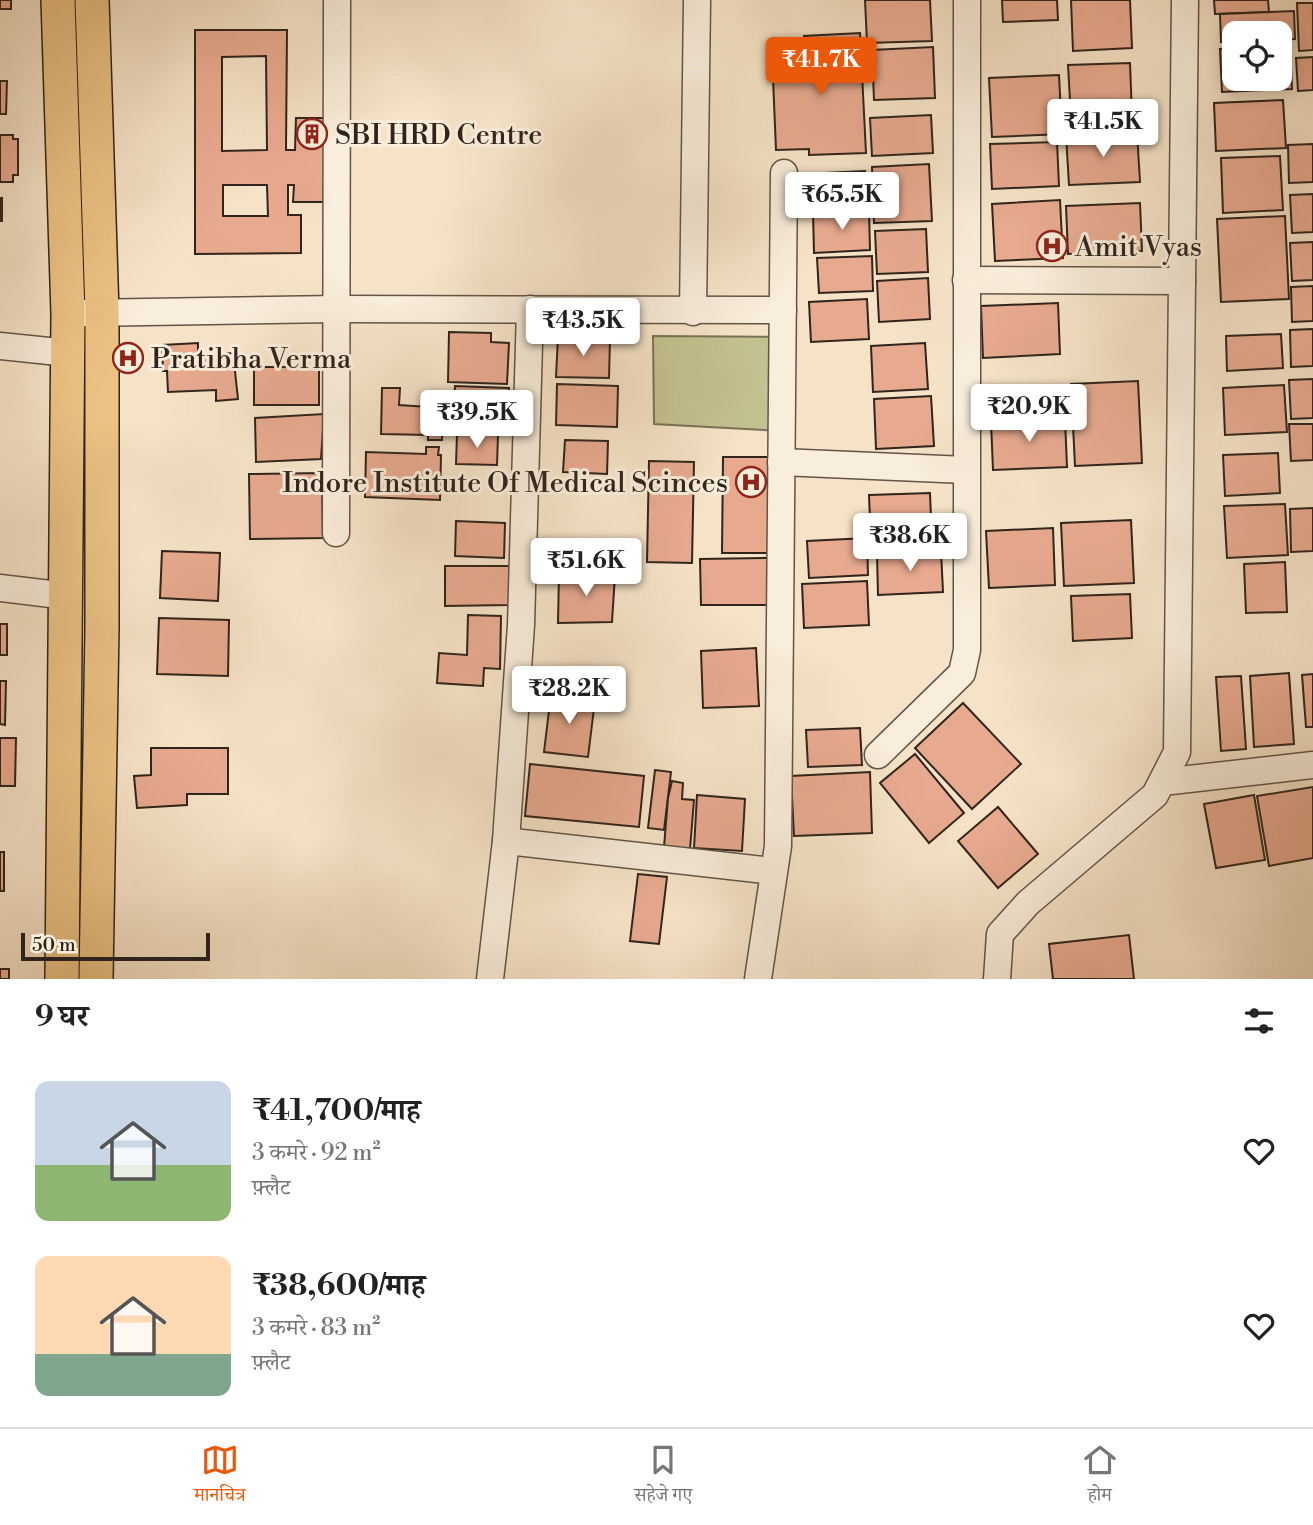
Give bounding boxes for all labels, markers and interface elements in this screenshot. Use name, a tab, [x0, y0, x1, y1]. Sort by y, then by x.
map controls	[1222, 21, 1292, 91]
button: locate	[1222, 21, 1292, 91]
pin: ₹41.7K	[764, 38, 878, 97]
text: ₹41.7K	[782, 46, 860, 74]
pin: ₹41.5K	[1046, 100, 1160, 159]
text: ₹41.5K	[1063, 108, 1143, 136]
building icon: SBI HRD Centre	[295, 117, 329, 151]
place label: SBI HRD Centre	[335, 118, 542, 153]
pin: ₹65.5K	[785, 173, 899, 232]
text: ₹65.5K	[801, 181, 883, 209]
hospital icon: Amit Vyas	[1035, 229, 1069, 263]
place label: Amit Vyas	[1074, 230, 1202, 265]
pin: ₹43.5K	[526, 298, 640, 358]
text: ₹43.5K	[542, 307, 624, 335]
hospital icon: Pratibha Verma	[111, 341, 145, 375]
place label: Pratibha Verma	[151, 342, 352, 377]
pin: ₹20.9K	[972, 384, 1086, 444]
pin: ₹39.5K	[420, 391, 534, 450]
text: ₹20.9K	[987, 393, 1071, 421]
text: ₹39.5K	[436, 399, 518, 427]
hospital icon: Indore Institute Of Medical Scinces	[734, 465, 768, 499]
place label: Indore Institute Of Medical Scinces	[282, 466, 728, 501]
pin: ₹38.6K	[853, 514, 967, 573]
text: ₹38.6K	[869, 522, 951, 550]
pin: ₹51.6K	[529, 538, 643, 598]
text: ₹51.6K	[547, 547, 625, 575]
pin: ₹28.2K	[512, 666, 626, 726]
text: ₹28.2K	[528, 675, 610, 703]
scale bar	[21, 930, 210, 962]
text: 50 m	[32, 933, 76, 957]
text: 9 घर	[35, 998, 89, 1036]
icon: filters	[1240, 1002, 1278, 1040]
text: ₹41,700/माह	[252, 1092, 420, 1130]
icon: home	[91, 1109, 175, 1193]
icon: heart	[1240, 1132, 1278, 1170]
text: 3 कमरे · 92 m²	[252, 1139, 380, 1167]
text: फ़्लैट	[252, 1174, 290, 1202]
text: ₹38,600/माह	[252, 1267, 425, 1305]
icon: home	[91, 1284, 175, 1368]
icon: heart	[1240, 1307, 1278, 1345]
text: 3 कमरे · 83 m²	[252, 1314, 380, 1342]
text: फ़्लैट	[252, 1349, 290, 1377]
tab: मानचित्र	[194, 1441, 246, 1513]
tab: सहेजे गए	[634, 1441, 692, 1513]
tab: होम	[1081, 1441, 1119, 1513]

